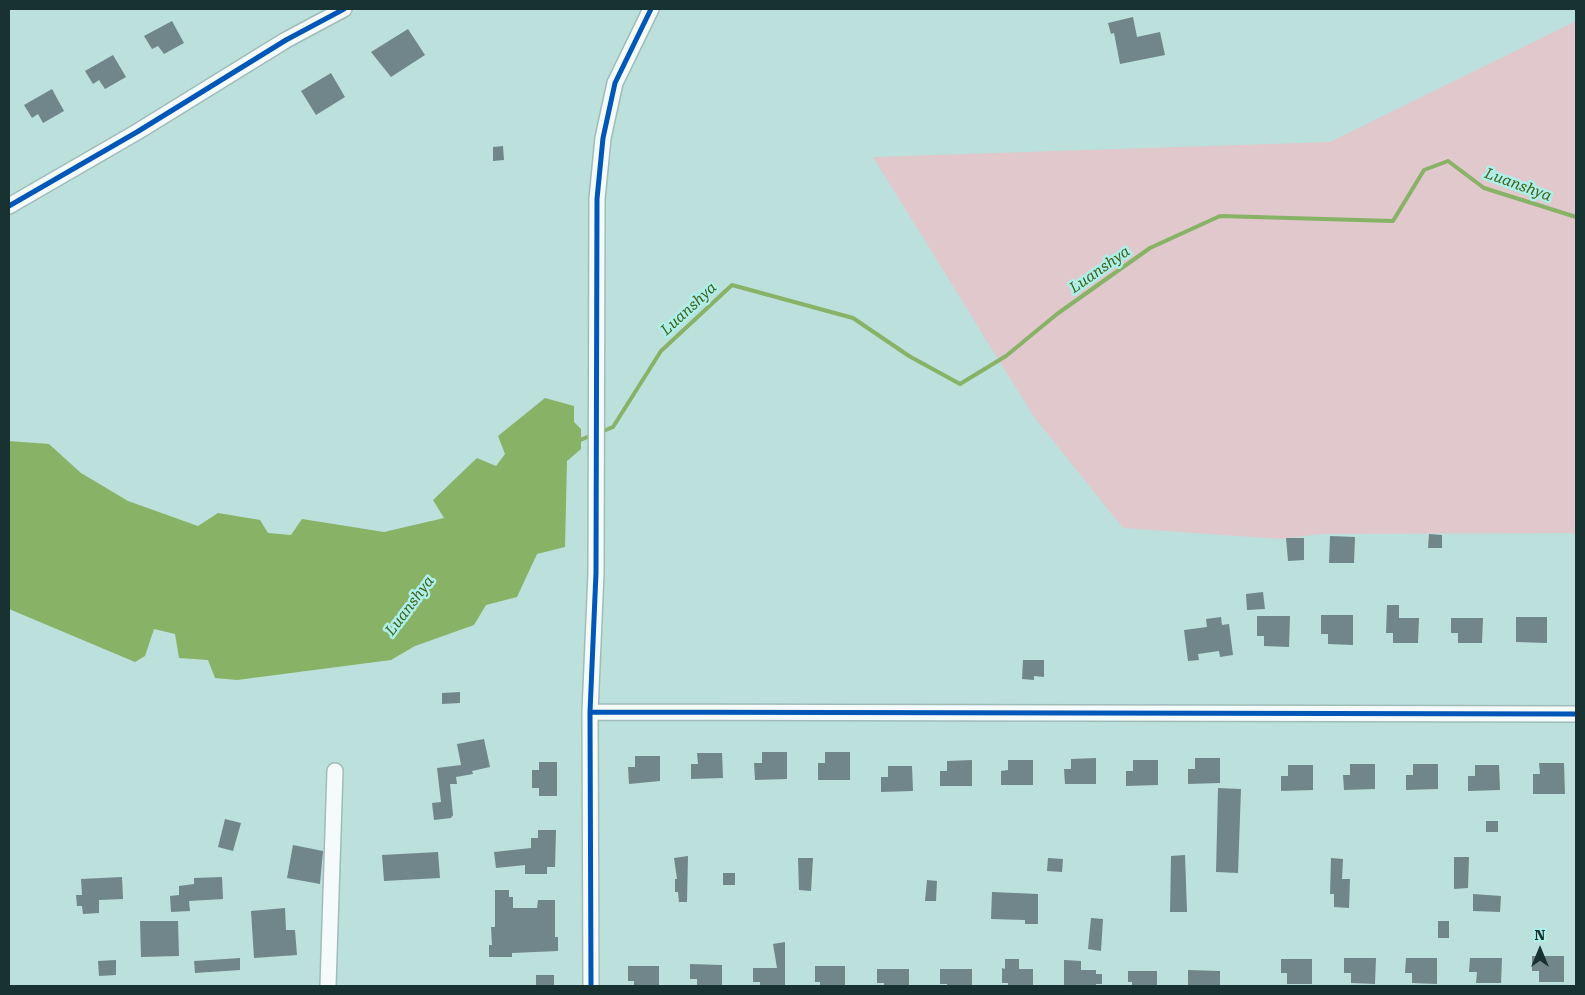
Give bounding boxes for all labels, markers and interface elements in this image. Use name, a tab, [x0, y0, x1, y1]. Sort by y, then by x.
water label: Luanshya	[1482, 165, 1554, 205]
water label: Luanshya	[1066, 243, 1134, 297]
water label: Luanshya	[657, 279, 721, 339]
water label: Luanshya	[382, 573, 438, 639]
north arrow	[1515, 925, 1565, 975]
text: N	[1535, 927, 1545, 943]

